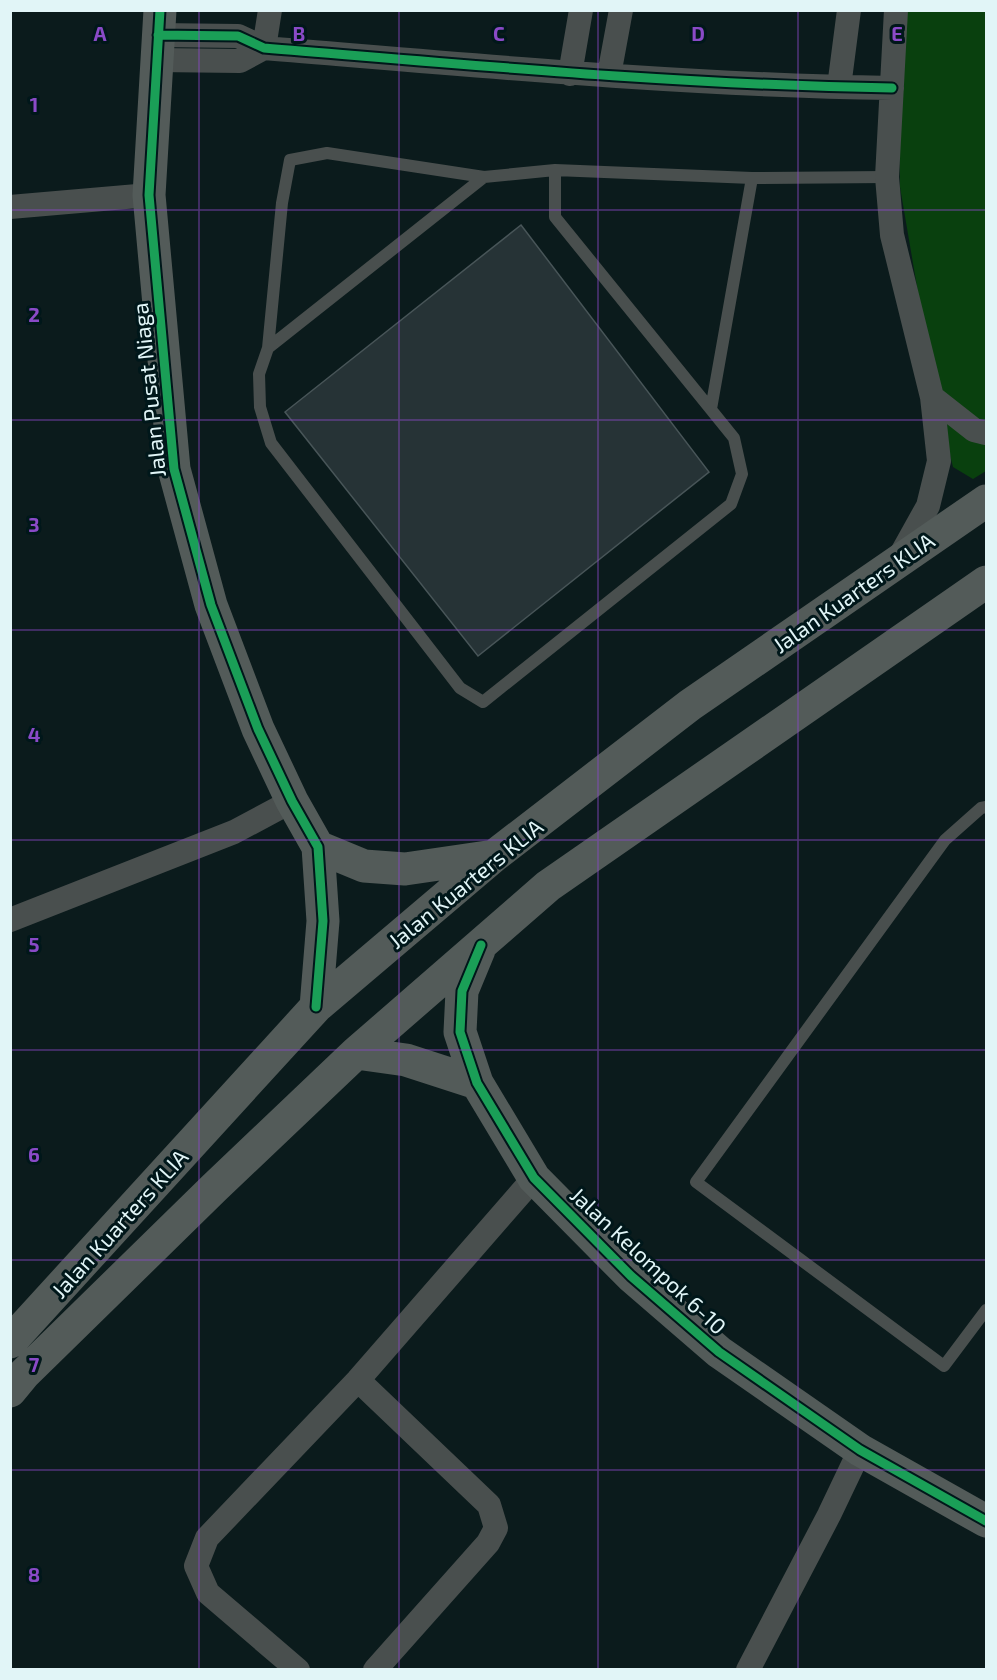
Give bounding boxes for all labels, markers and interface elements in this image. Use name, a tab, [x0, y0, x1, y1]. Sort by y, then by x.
text: A	[93, 21, 107, 45]
text: B	[293, 21, 305, 45]
text: C	[493, 21, 505, 45]
text: D	[691, 21, 705, 45]
text: E	[891, 21, 903, 45]
text: 1	[30, 92, 38, 116]
text: 2	[28, 302, 40, 326]
street label: Jalan Pusat Niaga	[126, 302, 170, 478]
text: 3	[28, 512, 40, 536]
street label: Jalan Kuarters KLIA	[767, 526, 939, 657]
text: 4	[28, 722, 41, 746]
street label: Jalan Kuarters KLIA	[383, 813, 548, 953]
text: 5	[28, 932, 40, 956]
text: 6	[28, 1142, 40, 1166]
street label: Jalan Kuarters KLIA	[45, 1143, 193, 1303]
street label: Jalan Kelompok 6-10	[566, 1181, 732, 1339]
text: 7	[29, 1352, 40, 1376]
text: 8	[28, 1562, 40, 1586]

